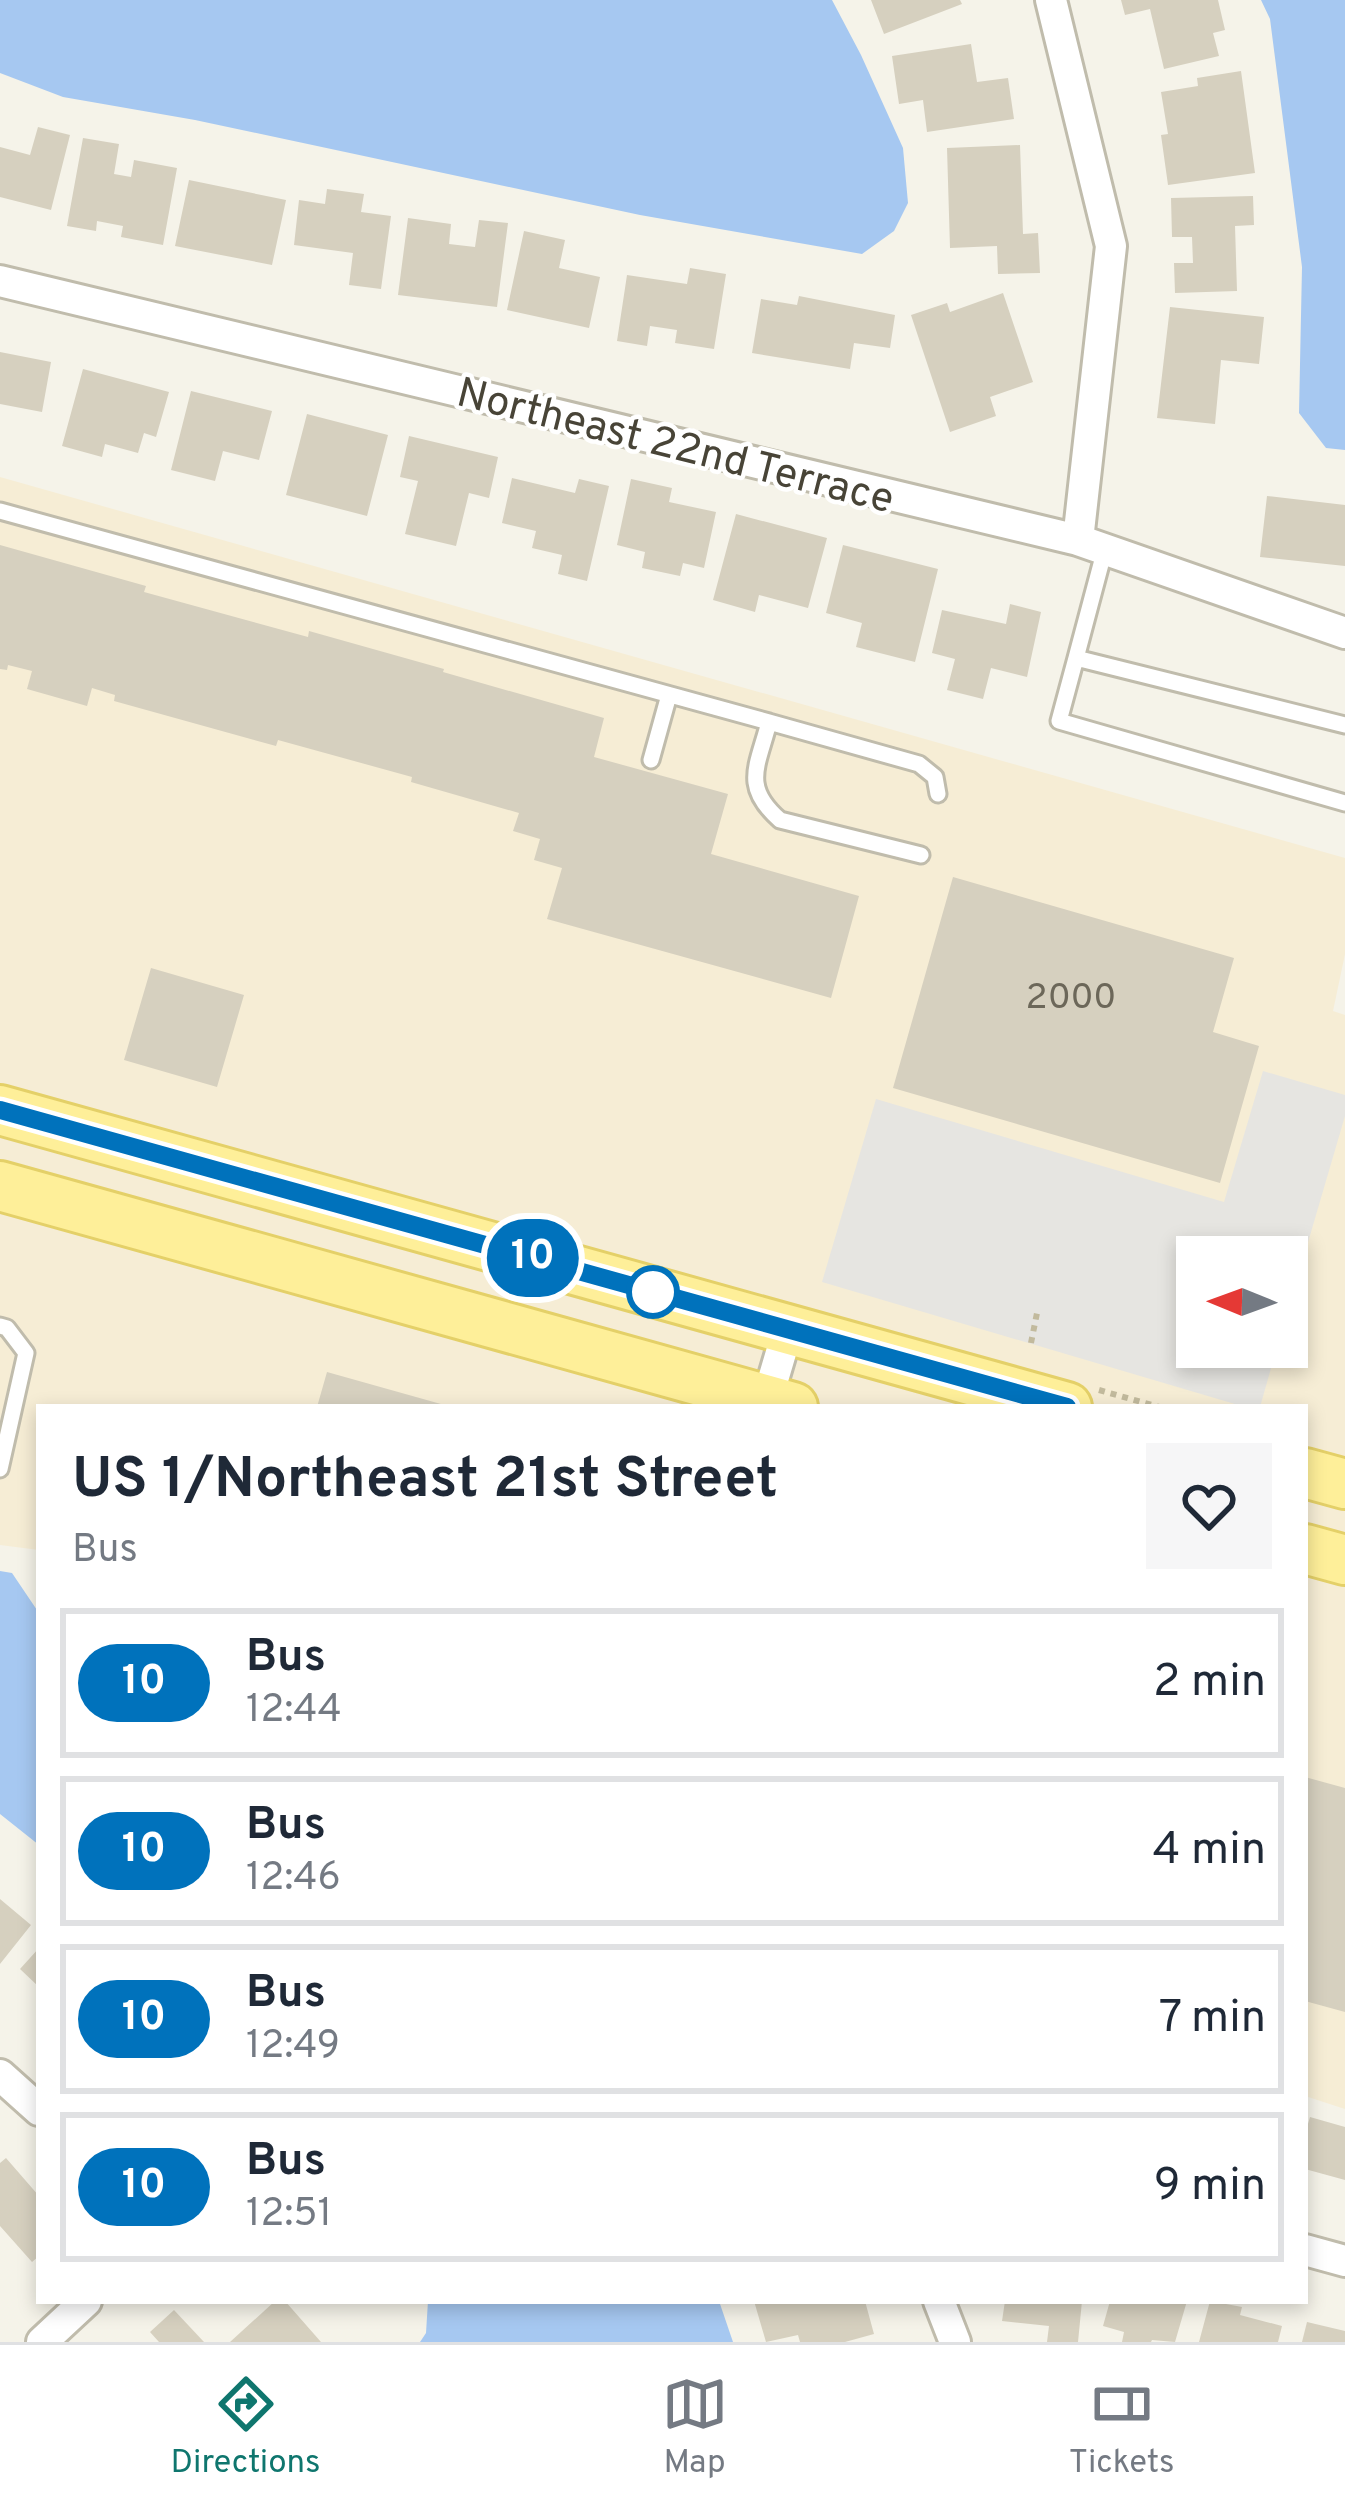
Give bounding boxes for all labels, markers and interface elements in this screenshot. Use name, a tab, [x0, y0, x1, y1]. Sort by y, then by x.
street label: Northeast 22nd Terrace	[451, 368, 899, 528]
house number: 2000	[1026, 976, 1116, 1022]
line badge: 10	[479, 1219, 587, 1297]
text: 10	[511, 1231, 555, 1284]
north arrow	[1176, 1236, 1308, 1368]
map controls	[1176, 1236, 1308, 1368]
unlabelled marker	[628, 1267, 678, 1317]
button: heart	[1146, 1443, 1272, 1569]
text: US 1/Northeast 21st Street	[72, 1446, 778, 1518]
text: Bus	[72, 1527, 138, 1576]
text: Bus	[246, 1630, 326, 1687]
text: 2 min	[1153, 1655, 1266, 1712]
text: 10	[122, 1656, 166, 1709]
text: 12:44	[246, 1687, 342, 1736]
text: Bus	[246, 1798, 326, 1855]
text: 4 min	[1153, 1823, 1266, 1880]
text: 10	[122, 1824, 166, 1877]
text: 12:46	[246, 1855, 341, 1904]
text: Bus	[246, 1966, 326, 2023]
text: 7 min	[1159, 1991, 1266, 2048]
text: 10	[122, 1992, 166, 2045]
text: 12:49	[246, 2023, 340, 2072]
text: Bus	[246, 2134, 326, 2191]
text: 9 min	[1154, 2159, 1266, 2216]
text: 10	[122, 2160, 166, 2213]
text: 12:51	[246, 2191, 332, 2240]
tab: Directions	[171, 2371, 320, 2485]
tab: Map	[662, 2371, 728, 2485]
tab: Tickets	[1069, 2371, 1174, 2485]

